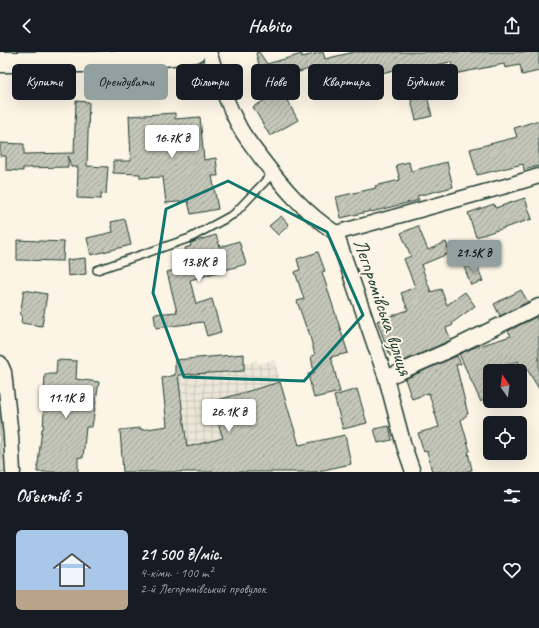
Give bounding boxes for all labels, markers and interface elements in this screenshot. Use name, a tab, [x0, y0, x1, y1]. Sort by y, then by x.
icon: back	[16, 15, 38, 37]
text: Habito	[248, 15, 291, 37]
icon: share	[501, 15, 523, 37]
chip: Купити	[12, 64, 76, 100]
chip: Орендувати	[84, 64, 168, 100]
chip: Фільтри	[176, 64, 243, 100]
chip: Нове	[251, 64, 300, 100]
chip: Квартира	[308, 64, 384, 100]
chip: Будинок	[392, 64, 458, 100]
pin: 16.7K ₴	[135, 125, 209, 159]
text: 16.7K ₴	[154, 130, 190, 146]
street label: Легпромівська вулиця	[348, 235, 418, 379]
pin: 21.5K ₴	[437, 240, 511, 274]
text: 21.5K ₴	[456, 245, 492, 261]
pin: 13.8K ₴	[162, 249, 236, 283]
text: 13.8K ₴	[181, 254, 217, 270]
north arrow	[483, 364, 527, 408]
map controls	[483, 364, 527, 460]
pin: 11.1K ₴	[29, 385, 103, 419]
text: 11.1K ₴	[48, 390, 84, 406]
pin: 26.1K ₴	[192, 399, 266, 433]
text: 26.1K ₴	[211, 404, 247, 420]
button: locate	[483, 416, 527, 460]
icon: filters	[501, 485, 523, 507]
text: Об’єктів: 5	[16, 486, 81, 507]
text: 21 500 ₴/міс.	[140, 544, 222, 565]
icon: home	[48, 546, 96, 594]
icon: heart	[501, 559, 523, 581]
text: 4-кімн. · 100 m²	[140, 565, 213, 581]
text: 2-й Легпромівський провулок	[140, 581, 266, 597]

